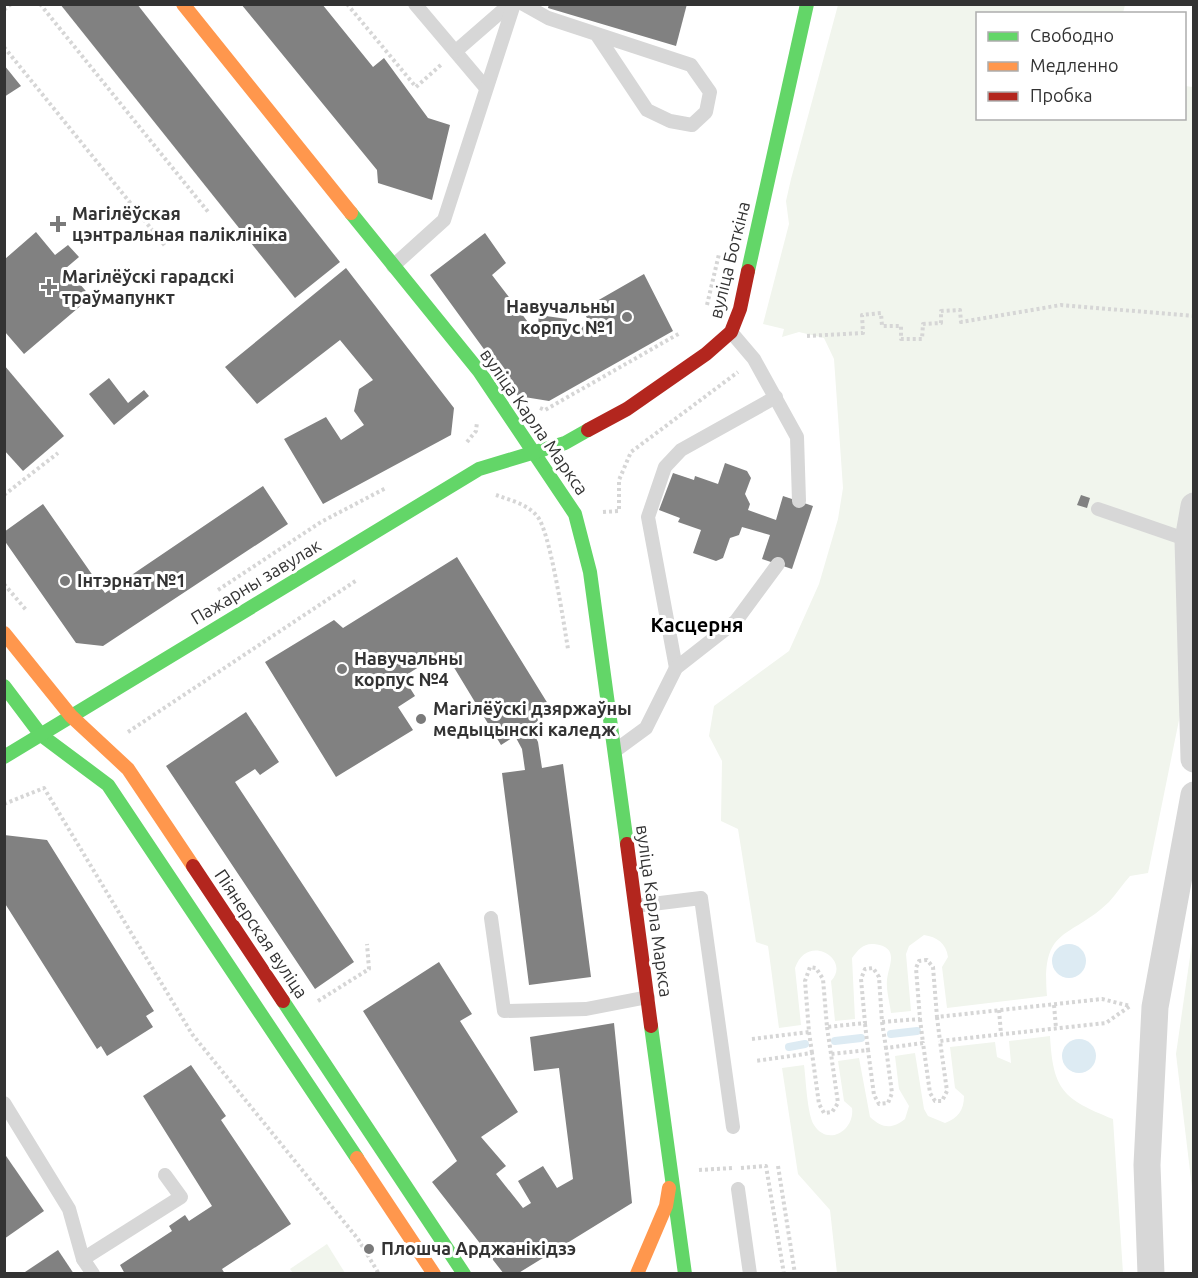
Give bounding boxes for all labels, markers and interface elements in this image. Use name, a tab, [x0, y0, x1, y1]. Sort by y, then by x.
legend	[976, 12, 1186, 120]
text: Свободно	[1030, 25, 1114, 45]
text: Медленно	[1030, 55, 1119, 75]
text: Пробка	[1030, 85, 1093, 105]
street label: вуліца Боткіна	[705, 199, 753, 320]
place label: Магілёўская цэнтральная паліклініка	[72, 203, 287, 244]
marker: Магілёўская цэнтральная паліклініка	[49, 215, 67, 233]
place label: Магілёўскі гарадскі траўмапункт	[62, 266, 234, 307]
marker: Магілёўскі гарадскі траўмапункт	[40, 278, 58, 296]
place label: Навучальны корпус №1	[506, 296, 615, 337]
marker: Навучальны корпус №1	[620, 310, 634, 324]
street label: вуліца Карла Маркса	[477, 345, 593, 498]
street label: Пажарны завулак	[187, 534, 324, 628]
place label: Інтэрнат №1	[77, 570, 186, 590]
marker: Інтэрнат №1	[58, 574, 72, 588]
district label: Касцерня	[651, 613, 744, 636]
place label: Навучальны корпус №4	[354, 648, 463, 689]
marker: Навучальны корпус №4	[335, 662, 349, 676]
place label: Магілёўскі дзяржаўны медыцынскі каледж	[433, 698, 632, 739]
marker: Магілёўскі дзяржаўны медыцынскі каледж	[414, 712, 428, 726]
street label: вуліца Карла Маркса	[633, 823, 677, 998]
street label: Піянерская вуліца	[211, 865, 312, 1002]
place label: Плошча Арджанікідзэ	[381, 1238, 576, 1258]
marker: Плошча Арджанікідзэ	[362, 1242, 376, 1256]

